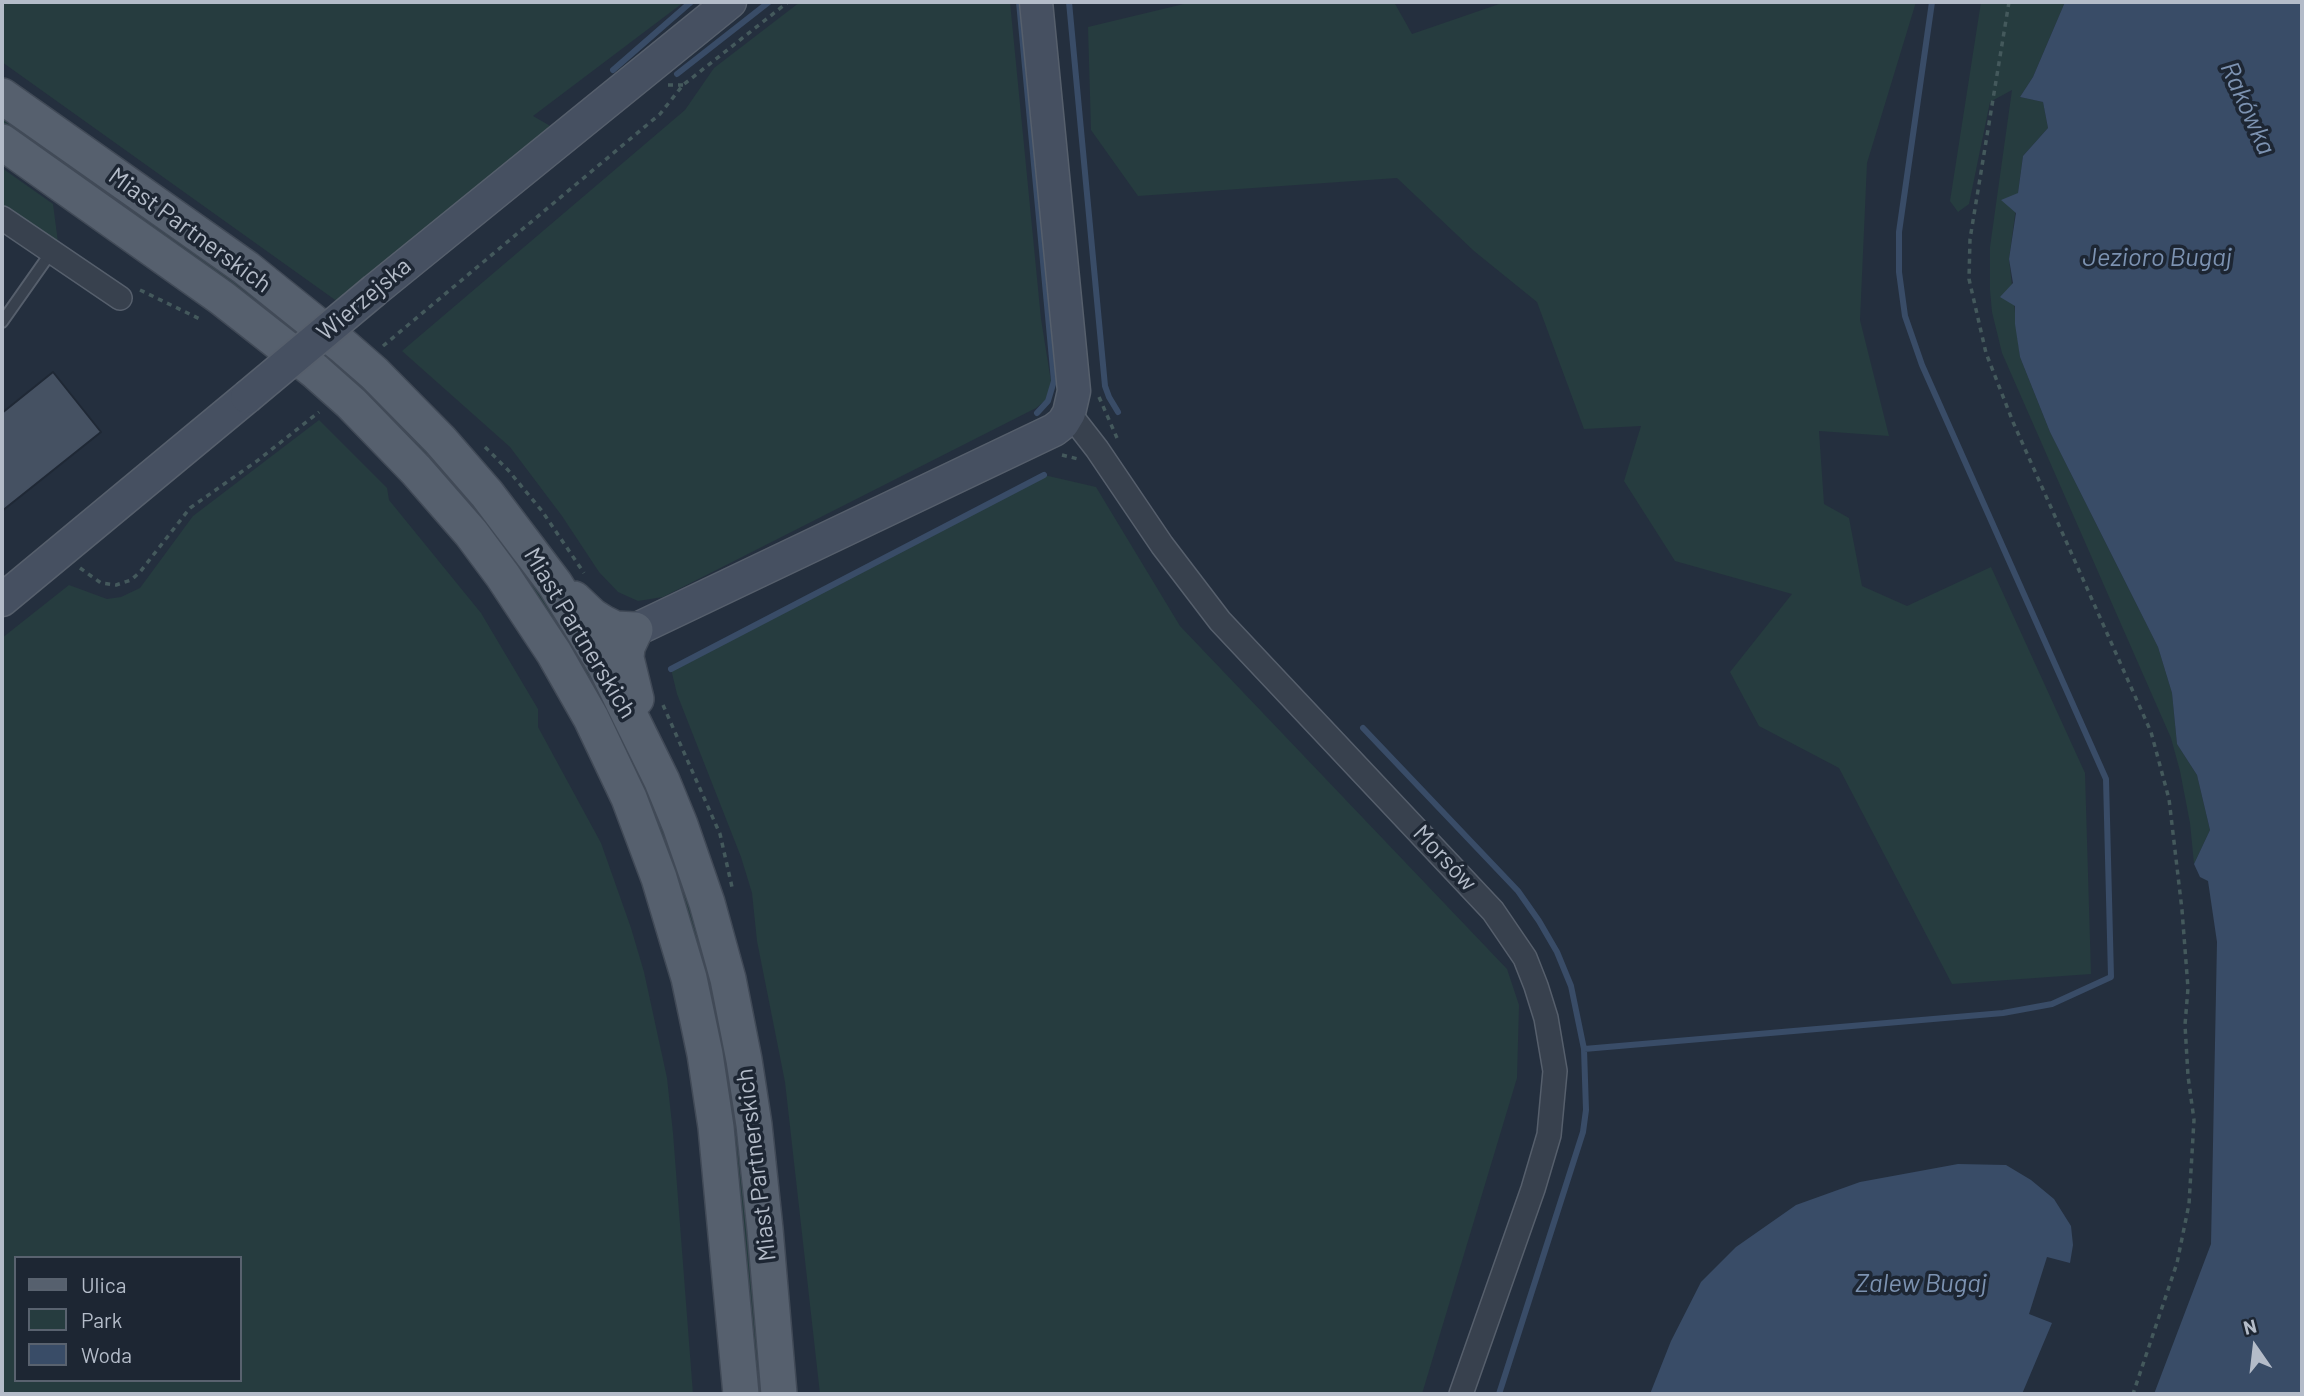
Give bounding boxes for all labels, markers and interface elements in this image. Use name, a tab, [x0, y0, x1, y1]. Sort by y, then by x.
water label: Rakówka	[2214, 57, 2282, 159]
street label: Miast Partnerskich	[103, 161, 277, 299]
water label: Jezioro Bugaj	[2082, 241, 2232, 273]
street label: Wierzejska	[311, 251, 417, 347]
street label: Miast Partnerskich	[518, 542, 642, 724]
street label: Morsów	[1407, 819, 1483, 897]
street label: Miast Partnerskich	[730, 1067, 782, 1263]
legend	[14, 1256, 242, 1382]
water label: Zalew Bugaj	[1855, 1267, 1987, 1299]
text: Ulica	[81, 1272, 126, 1297]
text: Park	[81, 1307, 122, 1332]
north arrow	[2220, 1312, 2290, 1382]
text: N	[2241, 1313, 2259, 1339]
text: Woda	[81, 1342, 132, 1367]

